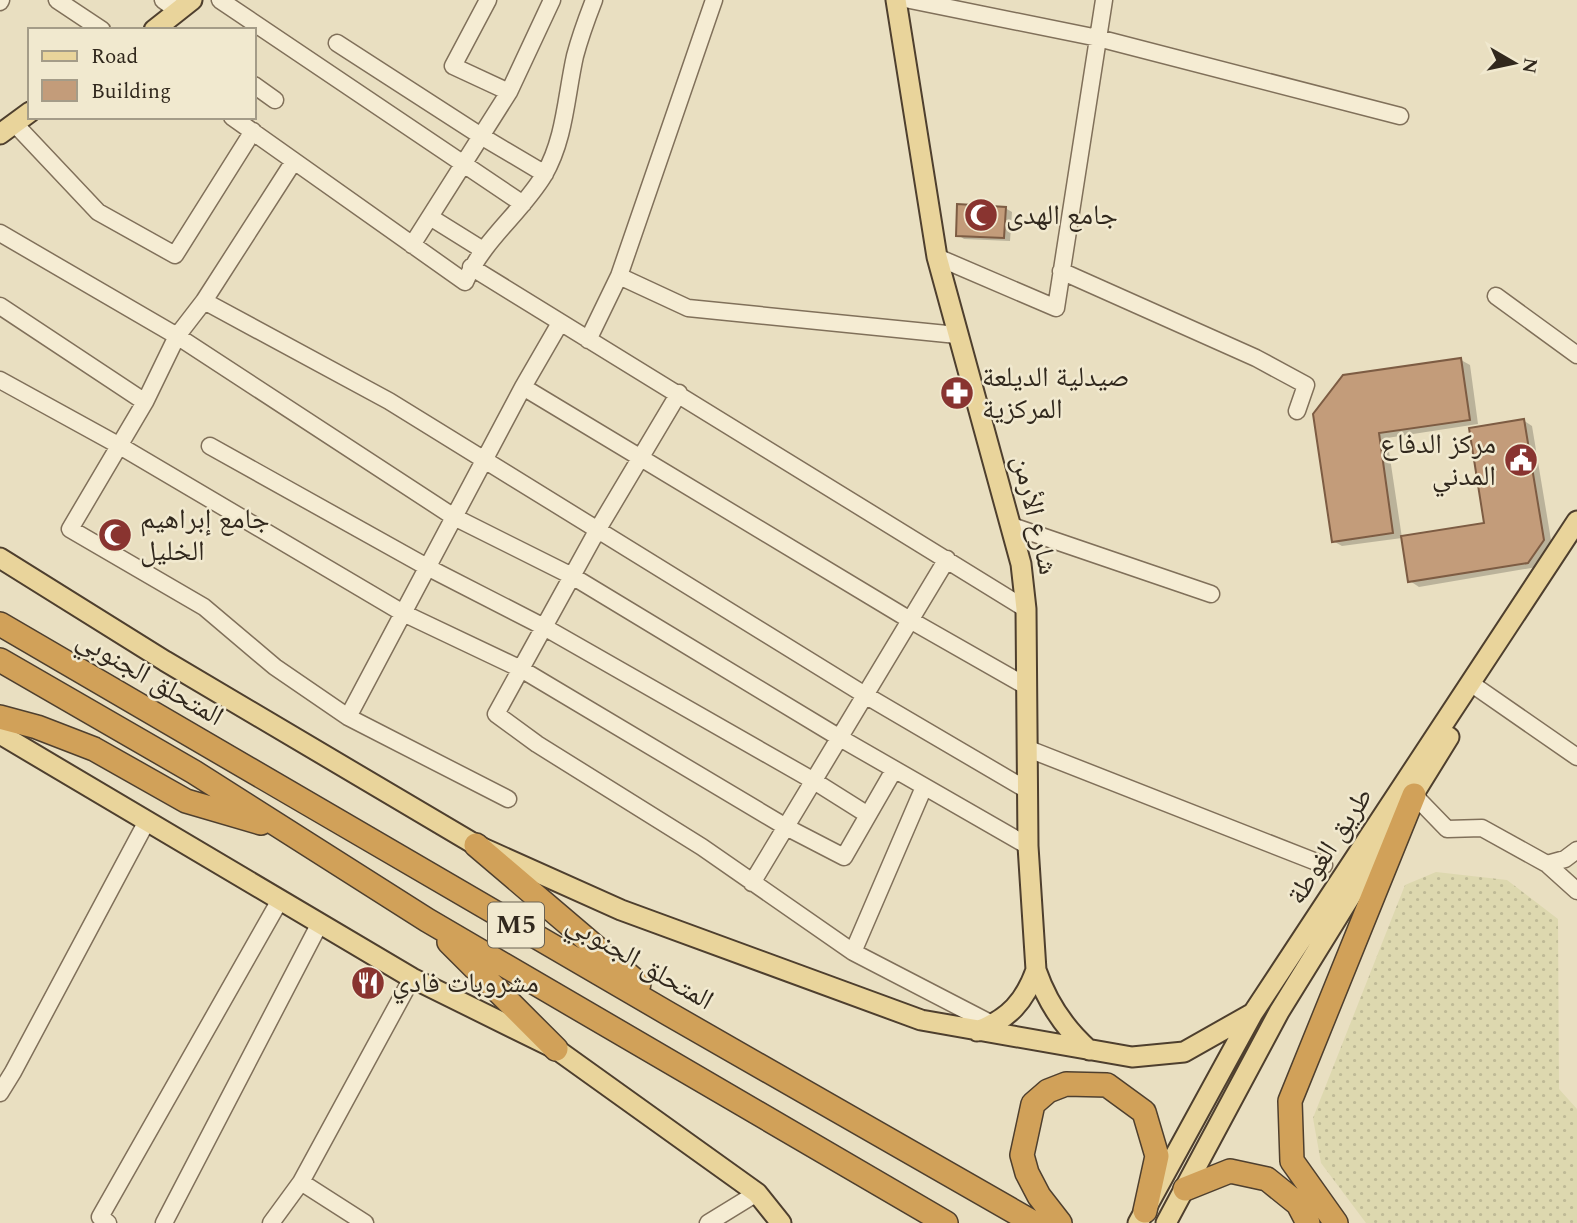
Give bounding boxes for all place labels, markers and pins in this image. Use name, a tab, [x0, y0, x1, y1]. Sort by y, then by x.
place label: جامع الهدى	[1006, 194, 1118, 237]
mosque icon: جامع الهدى	[962, 196, 1000, 234]
place label: صيدلية الديلعة المركزية	[982, 356, 1130, 431]
pharmacy icon: صيدلية الديلعة المركزية	[938, 374, 976, 412]
place label: مركز الدفاع المدني	[1380, 423, 1496, 498]
public building icon: مركز الدفاع المدني	[1502, 441, 1540, 479]
place label: جامع إبراهيم الخليل	[140, 498, 269, 573]
mosque icon: جامع إبراهيم الخليل	[96, 516, 134, 554]
place label: مشروبات فادي	[392, 962, 539, 1005]
restaurant icon: مشروبات فادي	[349, 964, 387, 1002]

